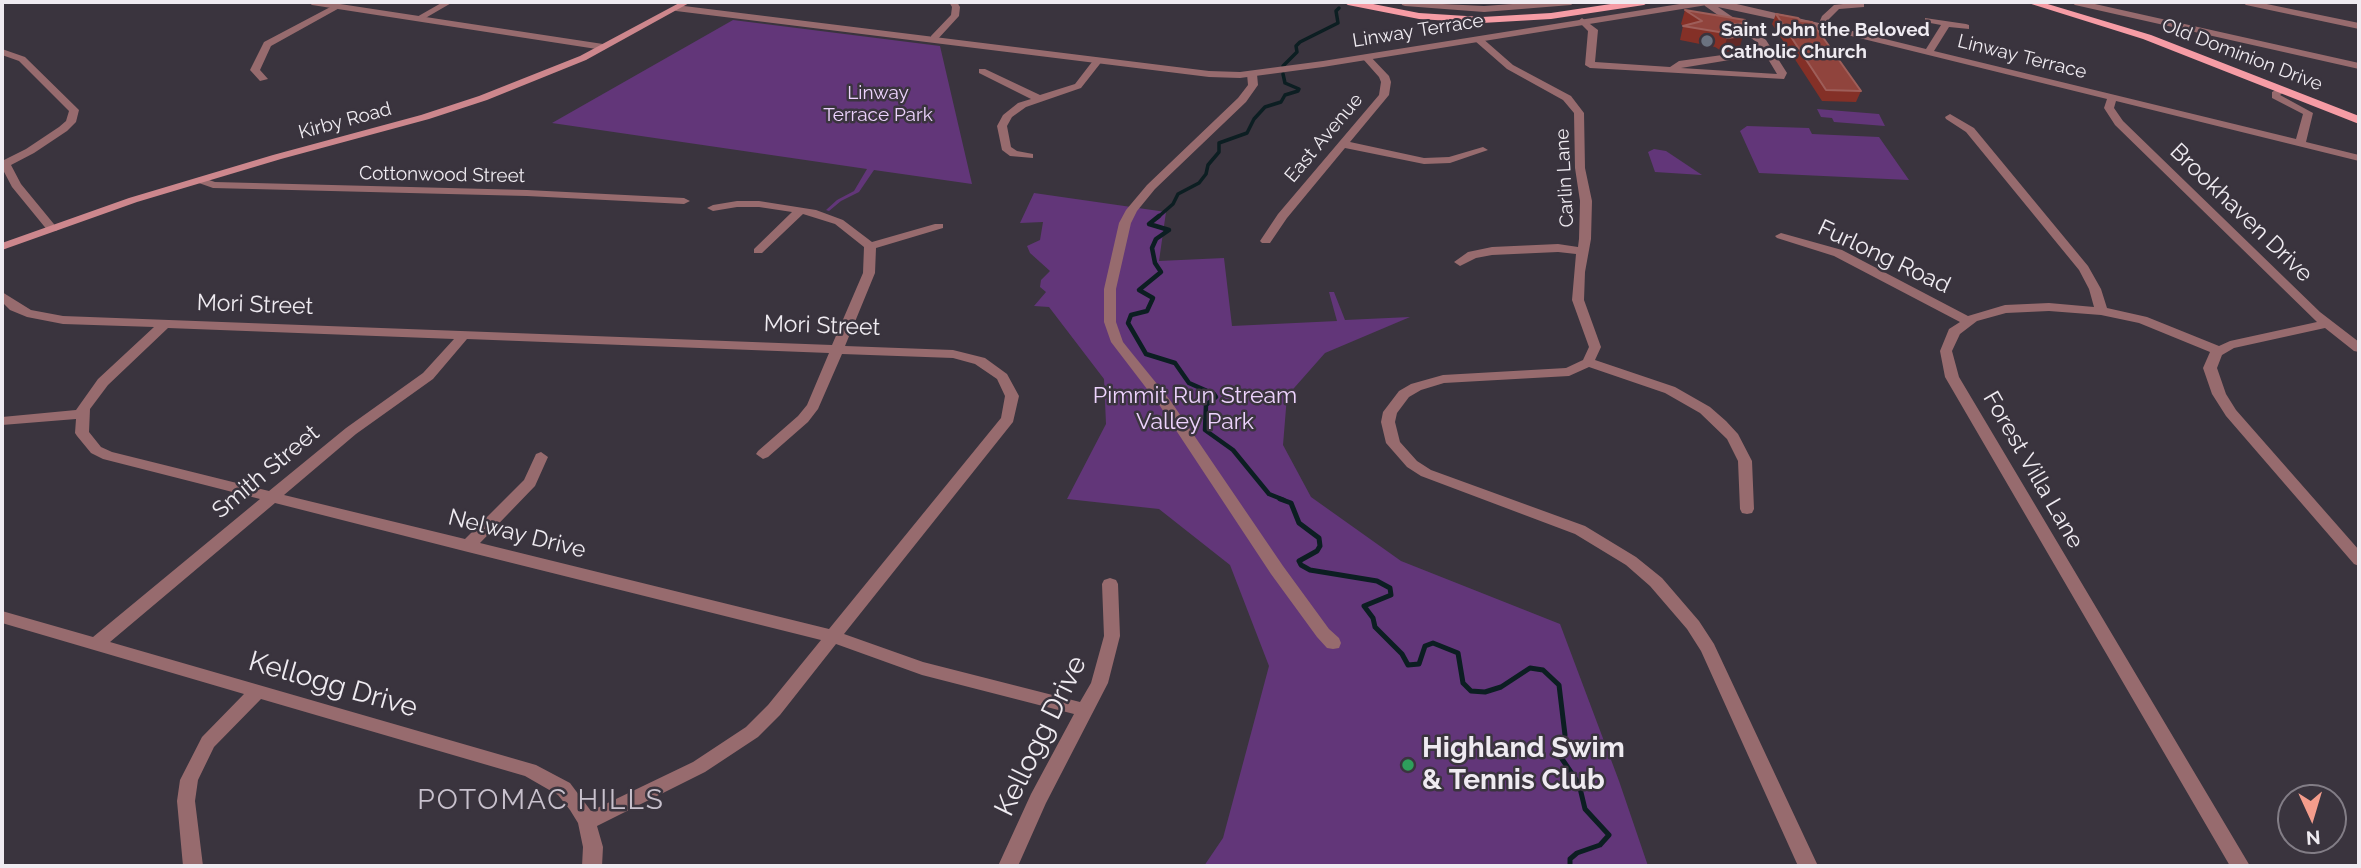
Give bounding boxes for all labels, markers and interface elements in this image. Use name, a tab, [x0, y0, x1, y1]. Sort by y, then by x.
street label: Linway Terrace	[1351, 9, 1485, 53]
street label: Old Dominion Drive	[2158, 14, 2326, 96]
place label: Saint John the Beloved Catholic Church	[1721, 19, 1930, 63]
street label: Linway Terrace	[1955, 30, 2089, 84]
marker: Saint John the Beloved Catholic Church	[1699, 33, 1715, 49]
park label: Linway Terrace Park	[823, 82, 933, 126]
street label: East Avenue	[1280, 89, 1368, 187]
street label: Kirby Road	[296, 98, 394, 144]
street label: Carlin Lane	[1551, 128, 1579, 228]
street label: Brookhaven Drive	[2164, 138, 2318, 288]
street label: Cottonwood Street	[359, 162, 525, 188]
street label: Furlong Road	[1813, 214, 1955, 300]
street label: Mori Street	[196, 289, 314, 321]
street label: Mori Street	[763, 310, 881, 342]
park label: Pimmit Run Stream Valley Park	[1093, 382, 1297, 436]
street label: Forest Villa Lane	[1977, 387, 2089, 553]
street label: Smith Street	[207, 419, 325, 525]
street label: Nelway Drive	[445, 504, 589, 564]
street label: Kellogg Drive	[245, 645, 421, 725]
street label: Kellogg Drive	[988, 650, 1094, 822]
place label: Highland Swim & Tennis Club	[1422, 732, 1625, 798]
marker: Highland Swim & Tennis Club	[1400, 757, 1416, 773]
district label: POTOMAC HILLS	[419, 784, 663, 818]
north arrow	[2277, 784, 2347, 854]
text: N	[2305, 826, 2321, 849]

